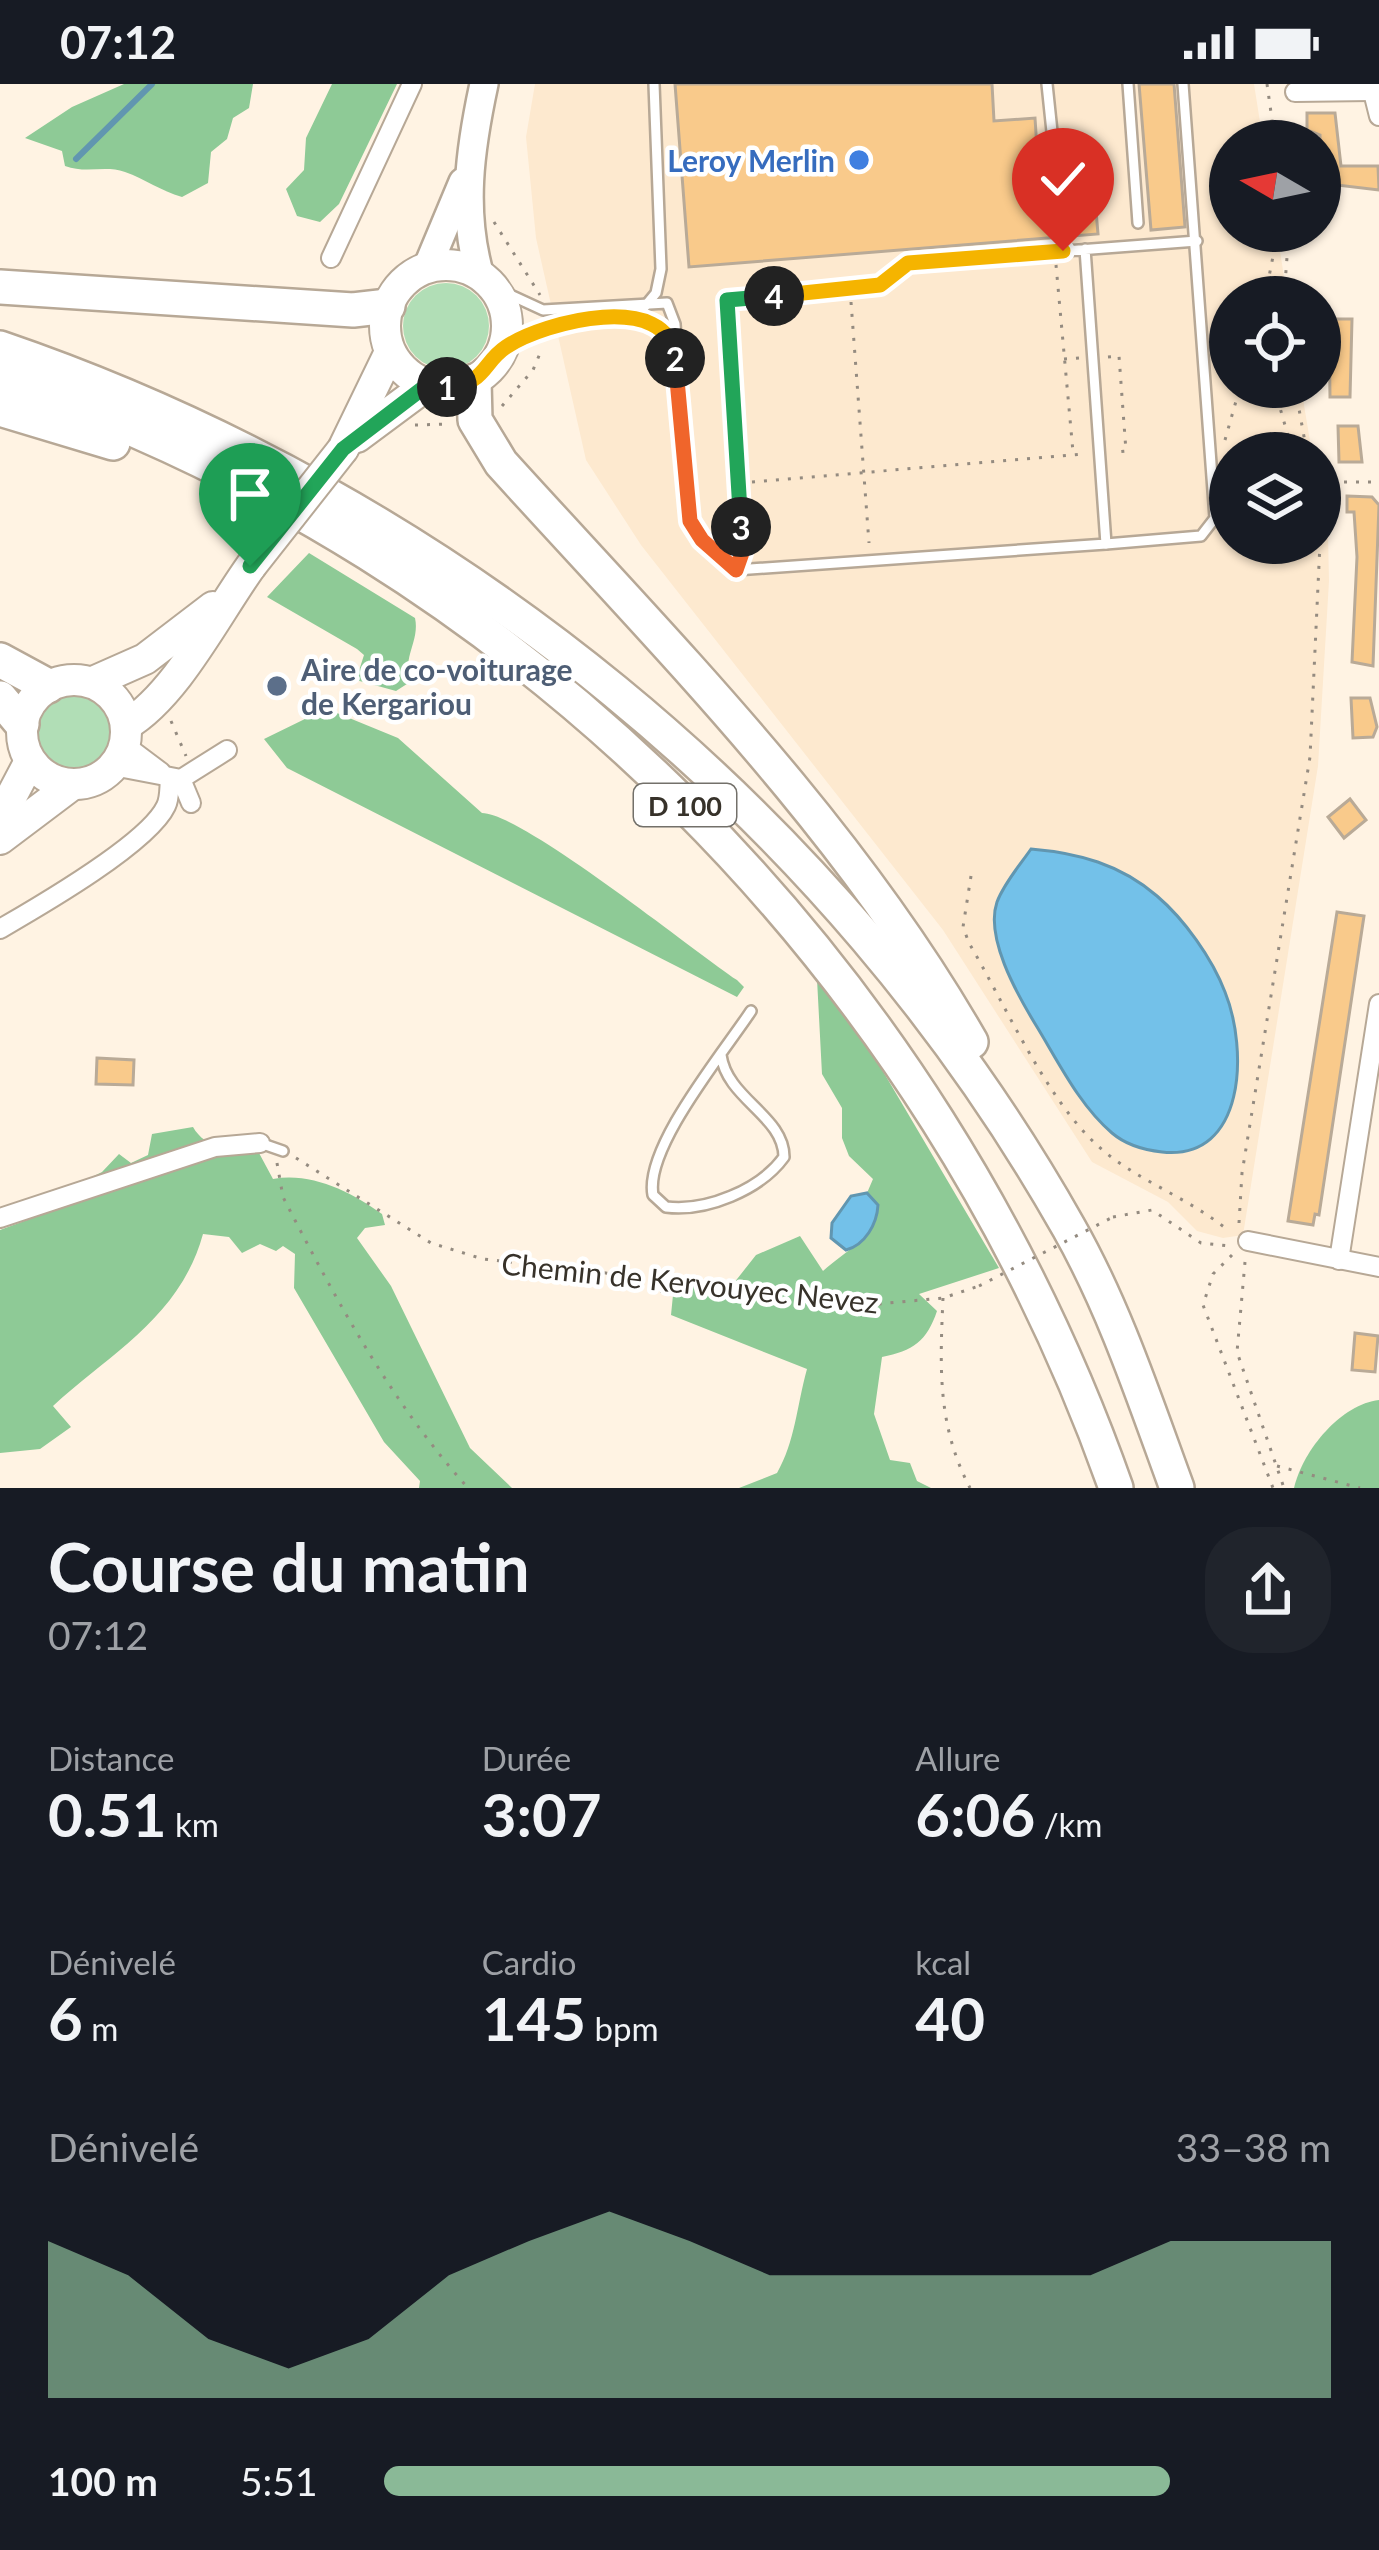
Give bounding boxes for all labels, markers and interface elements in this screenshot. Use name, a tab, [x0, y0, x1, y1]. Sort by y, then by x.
text: 07:12	[60, 15, 176, 69]
north arrow	[1209, 120, 1341, 252]
map controls	[1209, 120, 1341, 564]
pin	[1012, 128, 1114, 251]
place label: Leroy Merlin	[667, 142, 835, 178]
icon: check	[1030, 146, 1096, 212]
marker: Leroy Merlin	[846, 147, 872, 173]
pin: 4	[744, 266, 804, 326]
text: 4	[764, 276, 784, 316]
button: locate	[1209, 276, 1341, 408]
pin: 2	[645, 328, 705, 388]
text: 2	[665, 338, 685, 378]
pin: 1	[417, 357, 477, 417]
text: 1	[437, 367, 457, 407]
button: layers	[1209, 432, 1341, 564]
pin	[199, 443, 301, 566]
icon: arrive	[217, 461, 283, 527]
pin: 3	[711, 497, 771, 557]
text: 3	[731, 507, 751, 547]
place label: Aire de co-voiturage de Kergariou	[300, 651, 573, 721]
marker: Aire de co-voiturage de Kergariou	[264, 673, 290, 699]
road number: D 100	[634, 784, 736, 826]
street label: Chemin de Kervouyec Nevez	[500, 1244, 880, 1320]
text: Course du matin	[48, 1527, 530, 1606]
button: share	[1205, 1527, 1331, 1653]
text: 07:12	[48, 1612, 148, 1658]
text: Distance	[48, 1738, 175, 1778]
text: Durée	[482, 1738, 571, 1778]
text: Allure	[915, 1738, 1000, 1778]
text: 0.51	[48, 1778, 167, 1850]
text: 3:07	[482, 1778, 602, 1850]
text: 6:06	[915, 1778, 1035, 1850]
text: km	[167, 1804, 219, 1844]
text: /km	[1035, 1804, 1102, 1844]
text: Dénivelé	[48, 1942, 176, 1982]
text: Cardio	[482, 1942, 577, 1982]
text: kcal	[915, 1942, 971, 1982]
text: 6	[48, 1982, 83, 2054]
text: 145	[482, 1982, 586, 2054]
text: 40	[915, 1982, 985, 2054]
text: m	[83, 2008, 118, 2048]
text: bpm	[586, 2008, 659, 2048]
text: Dénivelé	[48, 2124, 199, 2170]
text: 33–38 m	[1176, 2124, 1331, 2170]
text: 100 m	[48, 2458, 158, 2504]
text: 5:51	[240, 2458, 318, 2504]

